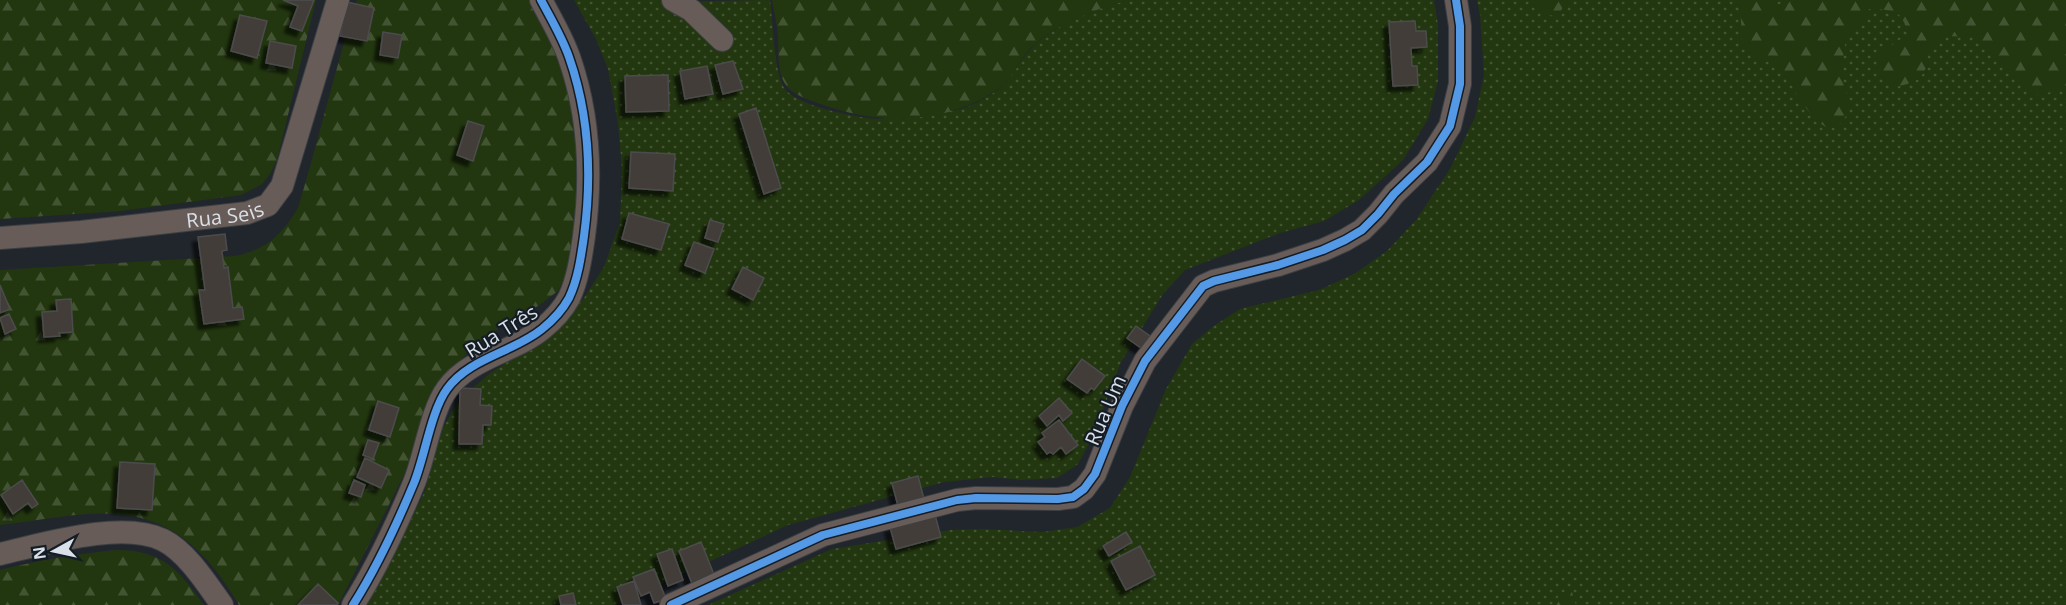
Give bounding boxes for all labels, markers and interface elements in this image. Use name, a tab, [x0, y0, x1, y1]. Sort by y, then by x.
street label: Rua Seis	[185, 194, 267, 233]
street label: Rua Três	[460, 298, 542, 364]
street label: Rua Um	[1078, 371, 1132, 449]
north arrow	[24, 521, 84, 581]
text: N	[27, 545, 51, 561]

